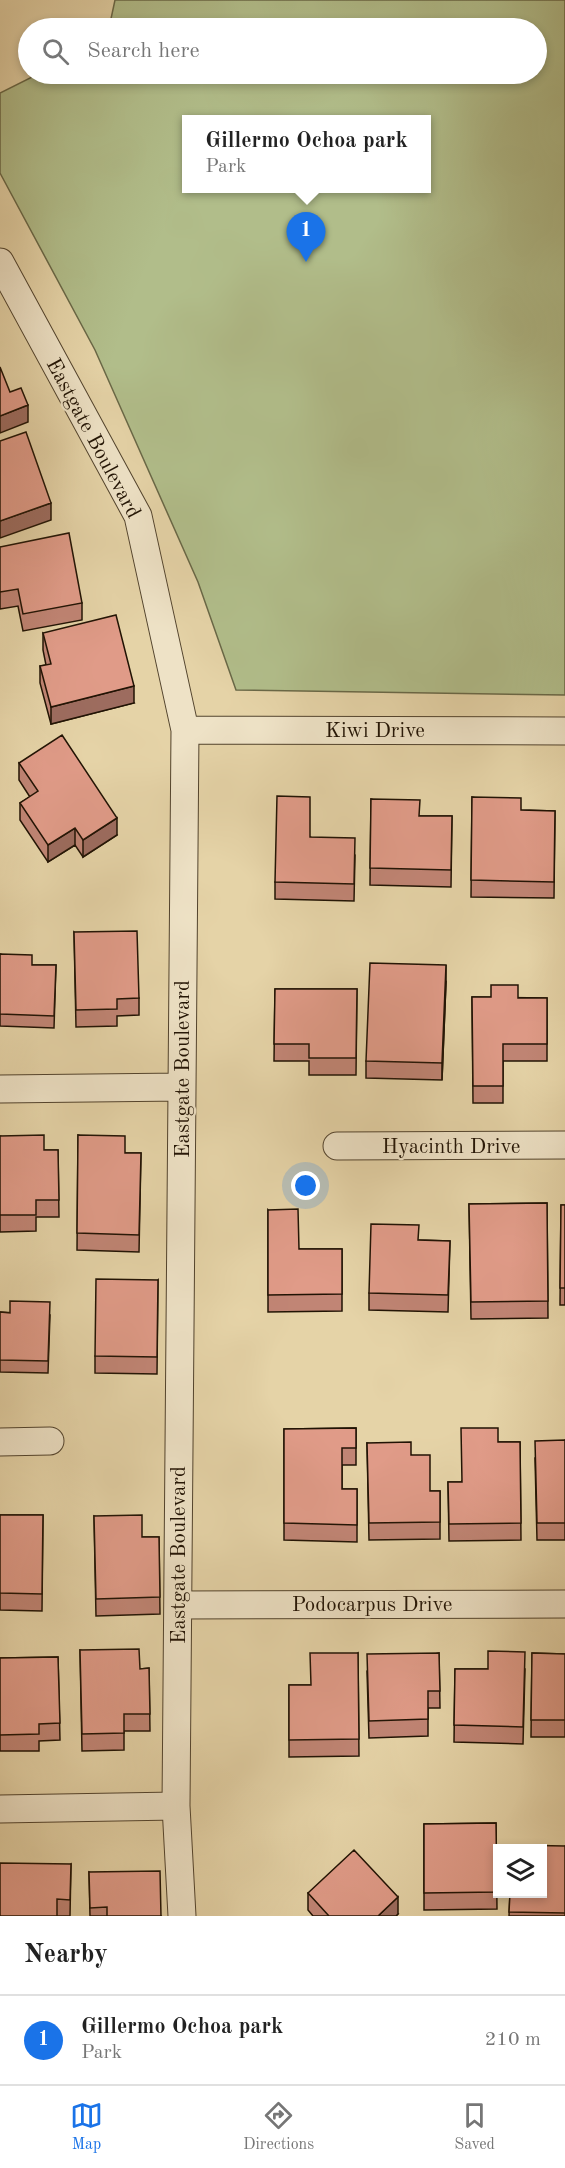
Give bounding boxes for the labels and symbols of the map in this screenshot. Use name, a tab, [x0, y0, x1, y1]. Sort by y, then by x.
pin: 1	[286, 212, 326, 262]
street label: Eastgate Boulevard	[42, 355, 144, 522]
street label: Kiwi Drive	[325, 721, 425, 742]
street label: Eastgate Boulevard	[173, 980, 194, 1158]
street label: Hyacinth Drive	[382, 1137, 520, 1158]
your location	[291, 1171, 320, 1200]
street label: Eastgate Boulevard	[169, 1466, 190, 1644]
street label: Podocarpus Drive	[292, 1595, 452, 1616]

